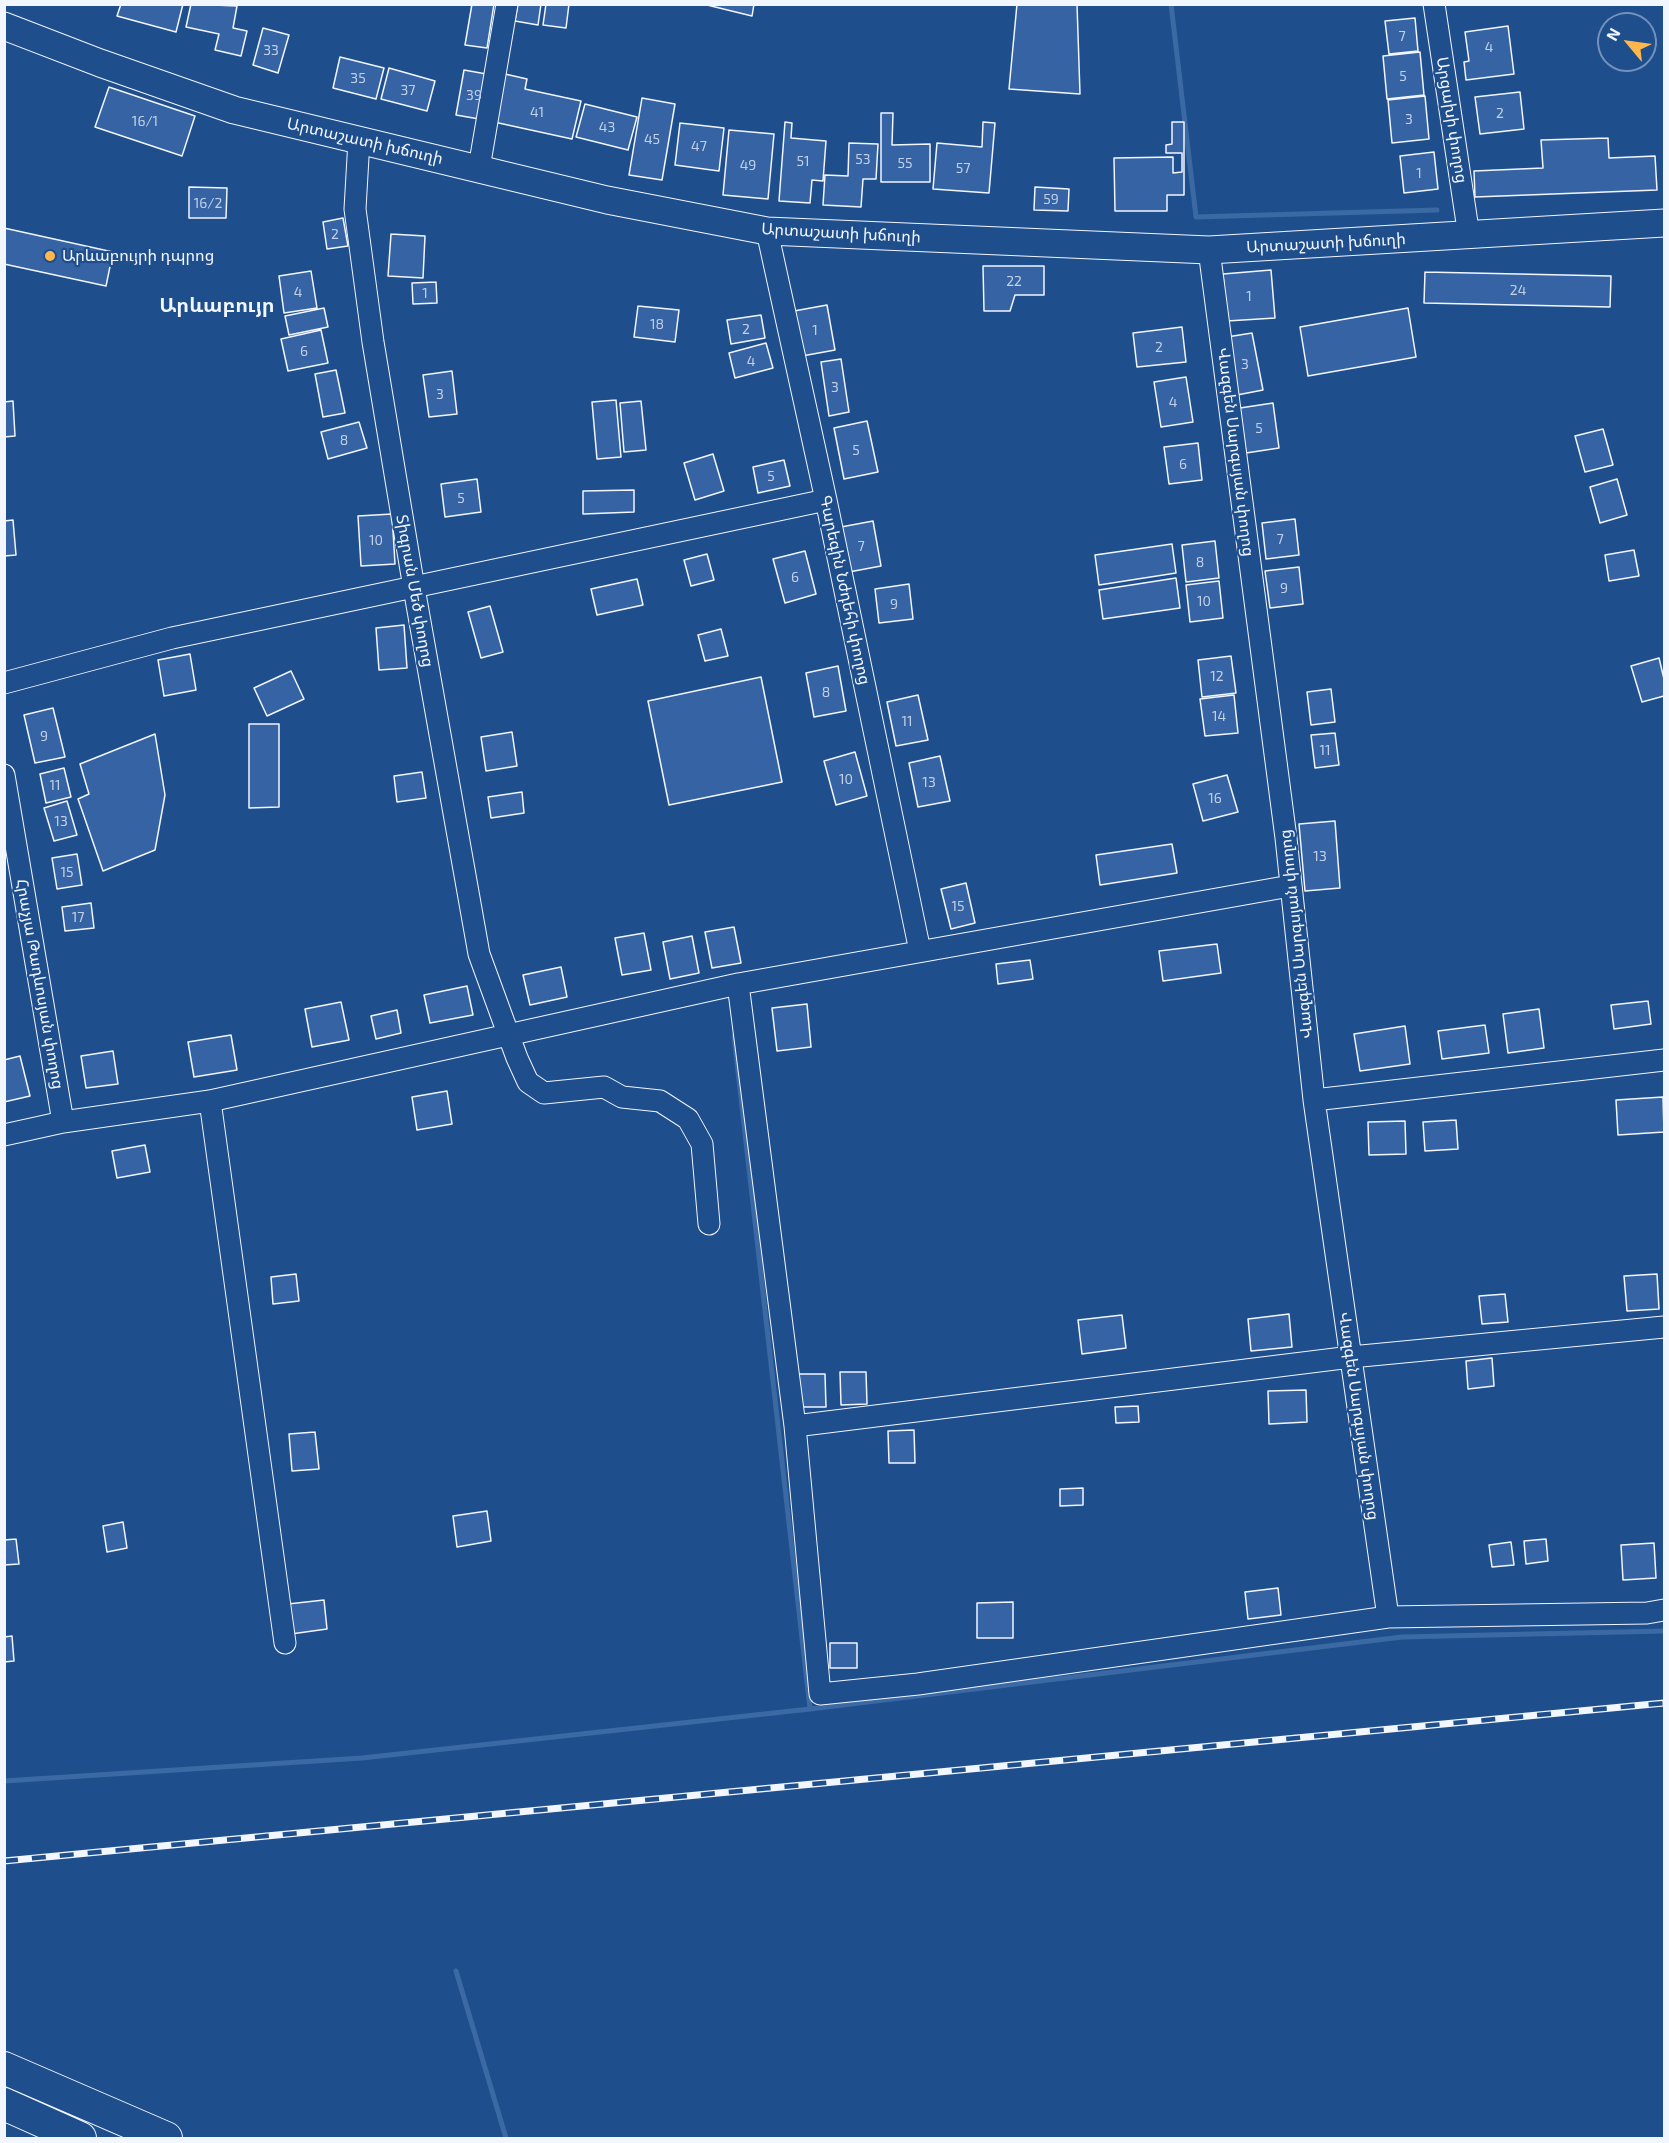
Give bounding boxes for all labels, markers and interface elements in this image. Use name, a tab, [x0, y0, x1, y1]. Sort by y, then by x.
north arrow	[1597, 12, 1657, 72]
text: N	[1601, 24, 1624, 44]
house number: 7	[1398, 28, 1406, 44]
house number: 4	[1485, 39, 1493, 55]
house number: 33	[263, 42, 279, 58]
street label: Արցախի փողոց	[1433, 55, 1471, 185]
house number: 5	[1399, 68, 1407, 84]
house number: 35	[350, 70, 366, 86]
house number: 37	[401, 82, 415, 98]
house number: 39	[466, 87, 482, 103]
house number: 41	[530, 104, 544, 120]
house number: 2	[1496, 105, 1504, 121]
house number: 3	[1405, 111, 1413, 127]
house number: 16/1	[132, 113, 158, 129]
street label: Արտաշատի խճուղի	[285, 114, 445, 168]
house number: 43	[599, 119, 615, 135]
house number: 45	[644, 131, 660, 147]
house number: 47	[691, 138, 707, 154]
house number: 53	[855, 151, 871, 167]
house number: 51	[796, 153, 810, 169]
house number: 55	[897, 155, 913, 171]
house number: 49	[740, 157, 756, 173]
house number: 57	[956, 160, 970, 176]
house number: 1	[1416, 165, 1422, 181]
house number: 59	[1043, 191, 1059, 207]
house number: 16/2	[194, 195, 222, 211]
street label: Արտաշատի խճուղի	[761, 219, 921, 247]
house number: 2	[331, 226, 339, 242]
street label: Արտաշատի խճուղի	[1246, 229, 1406, 257]
place label: Արևաբույրի դպրոց	[62, 246, 214, 266]
marker: Արևաբույրի դպրոց	[43, 249, 57, 263]
house number: 22	[1006, 273, 1022, 289]
house number: 24	[1510, 282, 1526, 298]
house number: 4	[294, 284, 302, 300]
house number: 1	[422, 285, 428, 301]
house number: 1	[1246, 288, 1252, 304]
district label: Արևաբույր	[159, 293, 275, 317]
house number: 18	[650, 316, 664, 332]
house number: 2	[742, 321, 750, 337]
house number: 1	[812, 322, 818, 338]
house number: 2	[1155, 339, 1163, 355]
house number: 6	[300, 343, 308, 359]
street label: Վազգեն Սարգսյան փողոց	[1214, 347, 1258, 557]
house number: 4	[747, 353, 755, 369]
house number: 3	[1241, 356, 1249, 372]
house number: 3	[831, 379, 839, 395]
house number: 3	[436, 386, 444, 402]
house number: 4	[1169, 394, 1177, 410]
house number: 5	[1255, 420, 1263, 436]
house number: 8	[340, 432, 348, 448]
house number: 5	[852, 442, 860, 458]
house number: 6	[1179, 456, 1187, 472]
house number: 5	[767, 468, 775, 484]
house number: 5	[457, 490, 465, 506]
street label: Գարեգին Նժդեհի փողոց	[816, 493, 874, 687]
street label: Տիգրան Մեծ փողոց	[392, 513, 438, 669]
house number: 7	[1276, 531, 1284, 547]
house number: 10	[369, 532, 383, 548]
house number: 7	[857, 538, 865, 554]
house number: 8	[1196, 554, 1204, 570]
house number: 6	[791, 569, 799, 585]
house number: 9	[1280, 580, 1288, 596]
house number: 10	[1197, 593, 1211, 609]
house number: 9	[890, 596, 898, 612]
house number: 12	[1210, 668, 1224, 684]
house number: 8	[822, 684, 830, 700]
house number: 14	[1212, 708, 1226, 724]
house number: 11	[901, 713, 913, 729]
house number: 9	[40, 728, 48, 744]
house number: 11	[1319, 742, 1331, 758]
house number: 10	[839, 771, 853, 787]
house number: 13	[922, 774, 936, 790]
house number: 11	[49, 777, 61, 793]
house number: 16	[1208, 790, 1222, 806]
house number: 13	[54, 813, 68, 829]
street label: Վազգեն Սարգսյան փողոց	[1275, 829, 1317, 1039]
house number: 13	[1313, 848, 1327, 864]
house number: 15	[60, 864, 74, 880]
street label: Հրաչյա Թադևոսյան փողոց	[12, 877, 68, 1091]
house number: 15	[951, 898, 965, 914]
house number: 17	[72, 909, 84, 925]
street label: Վազգեն Սարգսյան փողոց	[1335, 1311, 1383, 1521]

